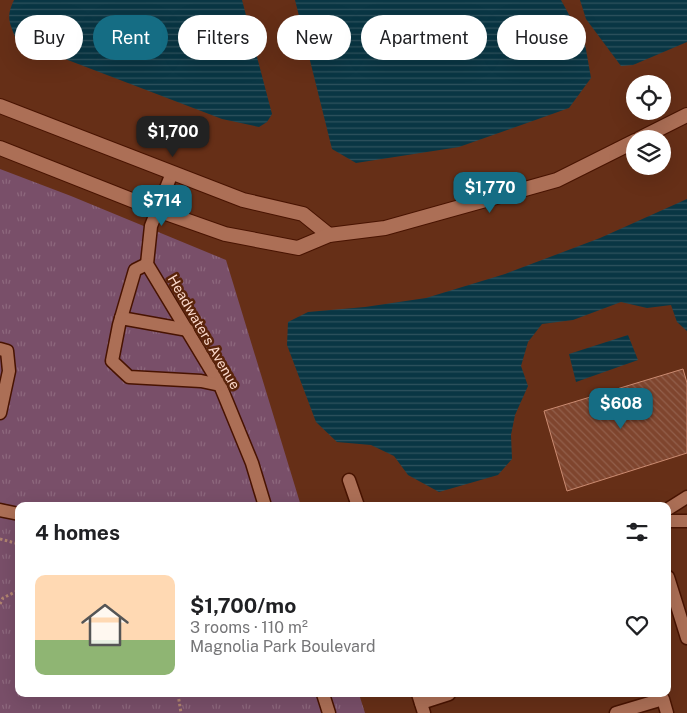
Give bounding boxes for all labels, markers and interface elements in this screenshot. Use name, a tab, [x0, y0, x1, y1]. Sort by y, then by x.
chip: Buy	[15, 15, 83, 60]
chip: Rent	[93, 15, 168, 60]
chip: Filters	[178, 15, 267, 60]
chip: New	[277, 15, 351, 60]
chip: Apartment	[361, 15, 487, 60]
chip: House	[497, 15, 586, 60]
map controls	[626, 75, 671, 175]
button: locate	[626, 75, 671, 120]
pin: $1,700	[132, 116, 214, 158]
text: $1,700	[147, 122, 199, 141]
button: layers	[626, 130, 671, 175]
pin: $1,770	[449, 172, 531, 214]
text: $1,770	[464, 178, 516, 197]
pin: $714	[132, 184, 192, 227]
text: $714	[143, 191, 181, 210]
street label: Headwaters Avenue	[165, 272, 243, 392]
pin: $608	[591, 388, 651, 430]
text: $608	[600, 394, 642, 413]
icon: filters	[623, 518, 651, 546]
text: 4 homes	[35, 520, 120, 545]
text: $1,700/mo	[190, 593, 296, 618]
icon: home	[75, 595, 135, 655]
icon: heart	[623, 611, 651, 639]
text: 3 rooms · 110 m²	[190, 618, 308, 637]
text: Magnolia Park Boulevard	[190, 637, 376, 656]

